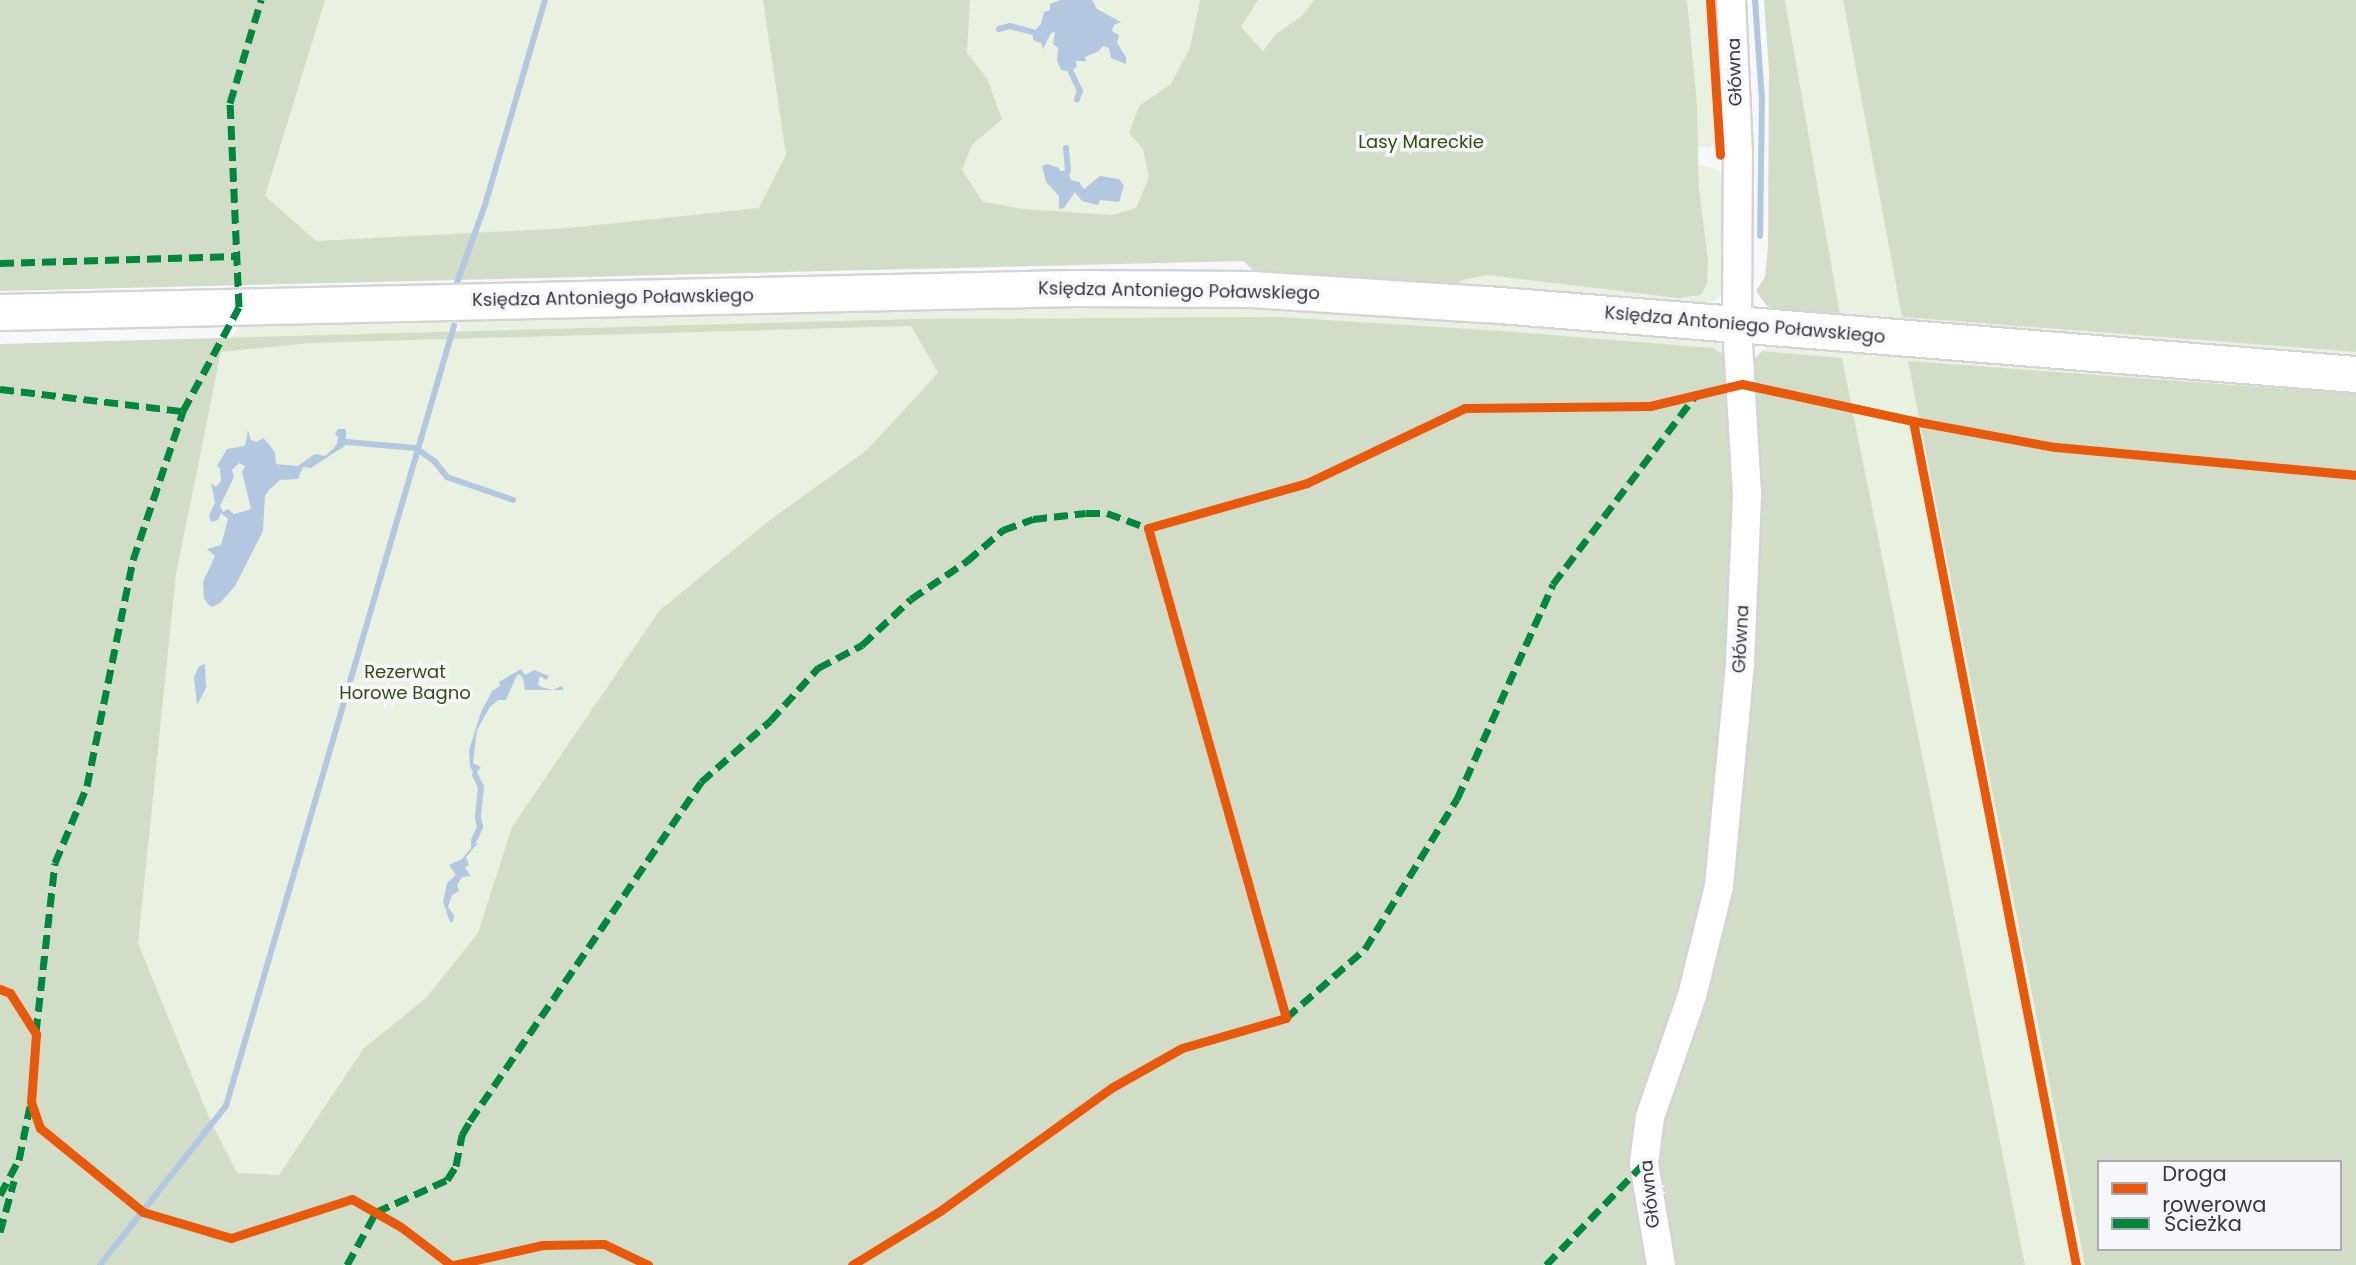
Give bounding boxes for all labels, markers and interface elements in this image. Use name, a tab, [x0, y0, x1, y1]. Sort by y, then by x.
street label: Główna	[1723, 37, 1747, 107]
park label: Lasy Mareckie	[1358, 131, 1484, 153]
street label: Księdza Antoniego Poławskiego	[1038, 278, 1320, 304]
street label: Księdza Antoniego Poławskiego	[472, 285, 754, 311]
street label: Księdza Antoniego Poławskiego	[1604, 302, 1886, 348]
street label: Główna	[1728, 604, 1754, 674]
park label: Rezerwat Horowe Bagno	[339, 662, 471, 704]
street label: Główna	[1636, 1159, 1664, 1229]
text: Droga rowerowa	[2162, 1159, 2266, 1219]
legend	[2097, 1160, 2342, 1251]
text: Ścieżka	[2164, 1209, 2242, 1238]

